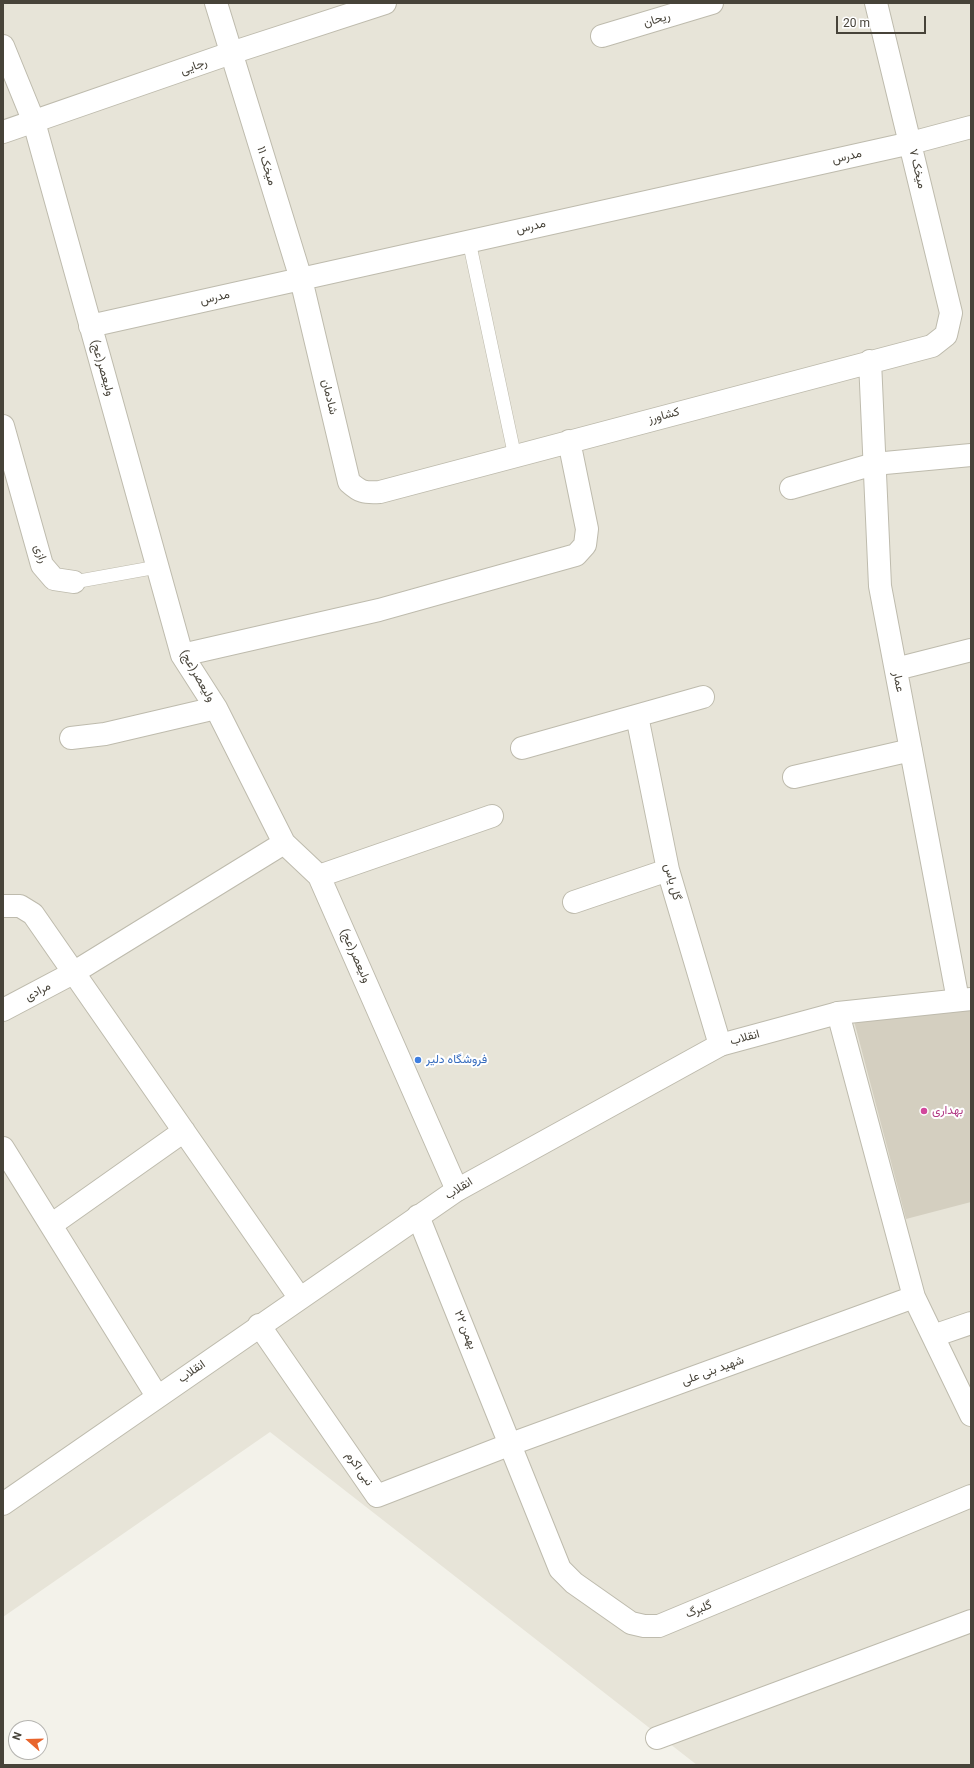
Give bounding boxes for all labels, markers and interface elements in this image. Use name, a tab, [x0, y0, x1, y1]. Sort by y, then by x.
scale bar	[838, 8, 928, 34]
street label: ریحان	[642, 9, 672, 31]
text: 20 m	[843, 16, 870, 30]
street label: رجایی	[179, 56, 209, 78]
street label: میخک ۱۱	[253, 145, 279, 187]
street label: مدرس	[831, 147, 863, 167]
street label: میخک ۷	[905, 148, 929, 190]
street label: مدرس	[515, 217, 547, 237]
street label: مدرس	[199, 288, 231, 308]
street label: ولیعصر(عج)	[87, 338, 117, 398]
street label: شادمان	[318, 378, 340, 416]
street label: کشاورز	[647, 405, 681, 427]
street label: رازی	[30, 543, 50, 565]
street label: ولیعصر(عج)	[176, 647, 218, 705]
street label: عمار	[889, 671, 907, 693]
street label: گل یاس	[660, 862, 684, 902]
street label: ولیعصر(عج)	[337, 927, 373, 985]
street label: مرادی	[23, 979, 53, 1005]
street label: انقلاب	[729, 1027, 761, 1049]
place label: فروشگاه دلیر	[426, 1053, 487, 1067]
marker: فروشگاه دلیر	[413, 1055, 423, 1065]
place label: بهداری	[932, 1104, 963, 1118]
marker: بهداری	[919, 1106, 929, 1116]
street label: انقلاب	[443, 1175, 475, 1203]
street label: ۲۲ بهمن	[451, 1308, 479, 1352]
street label: شهید بنی علی	[680, 1353, 746, 1389]
street label: انقلاب	[176, 1358, 208, 1386]
street label: نبی اکرم	[342, 1449, 376, 1489]
street label: گلبرگ	[684, 1598, 714, 1622]
north arrow	[8, 1720, 48, 1760]
text: N	[10, 1730, 25, 1742]

